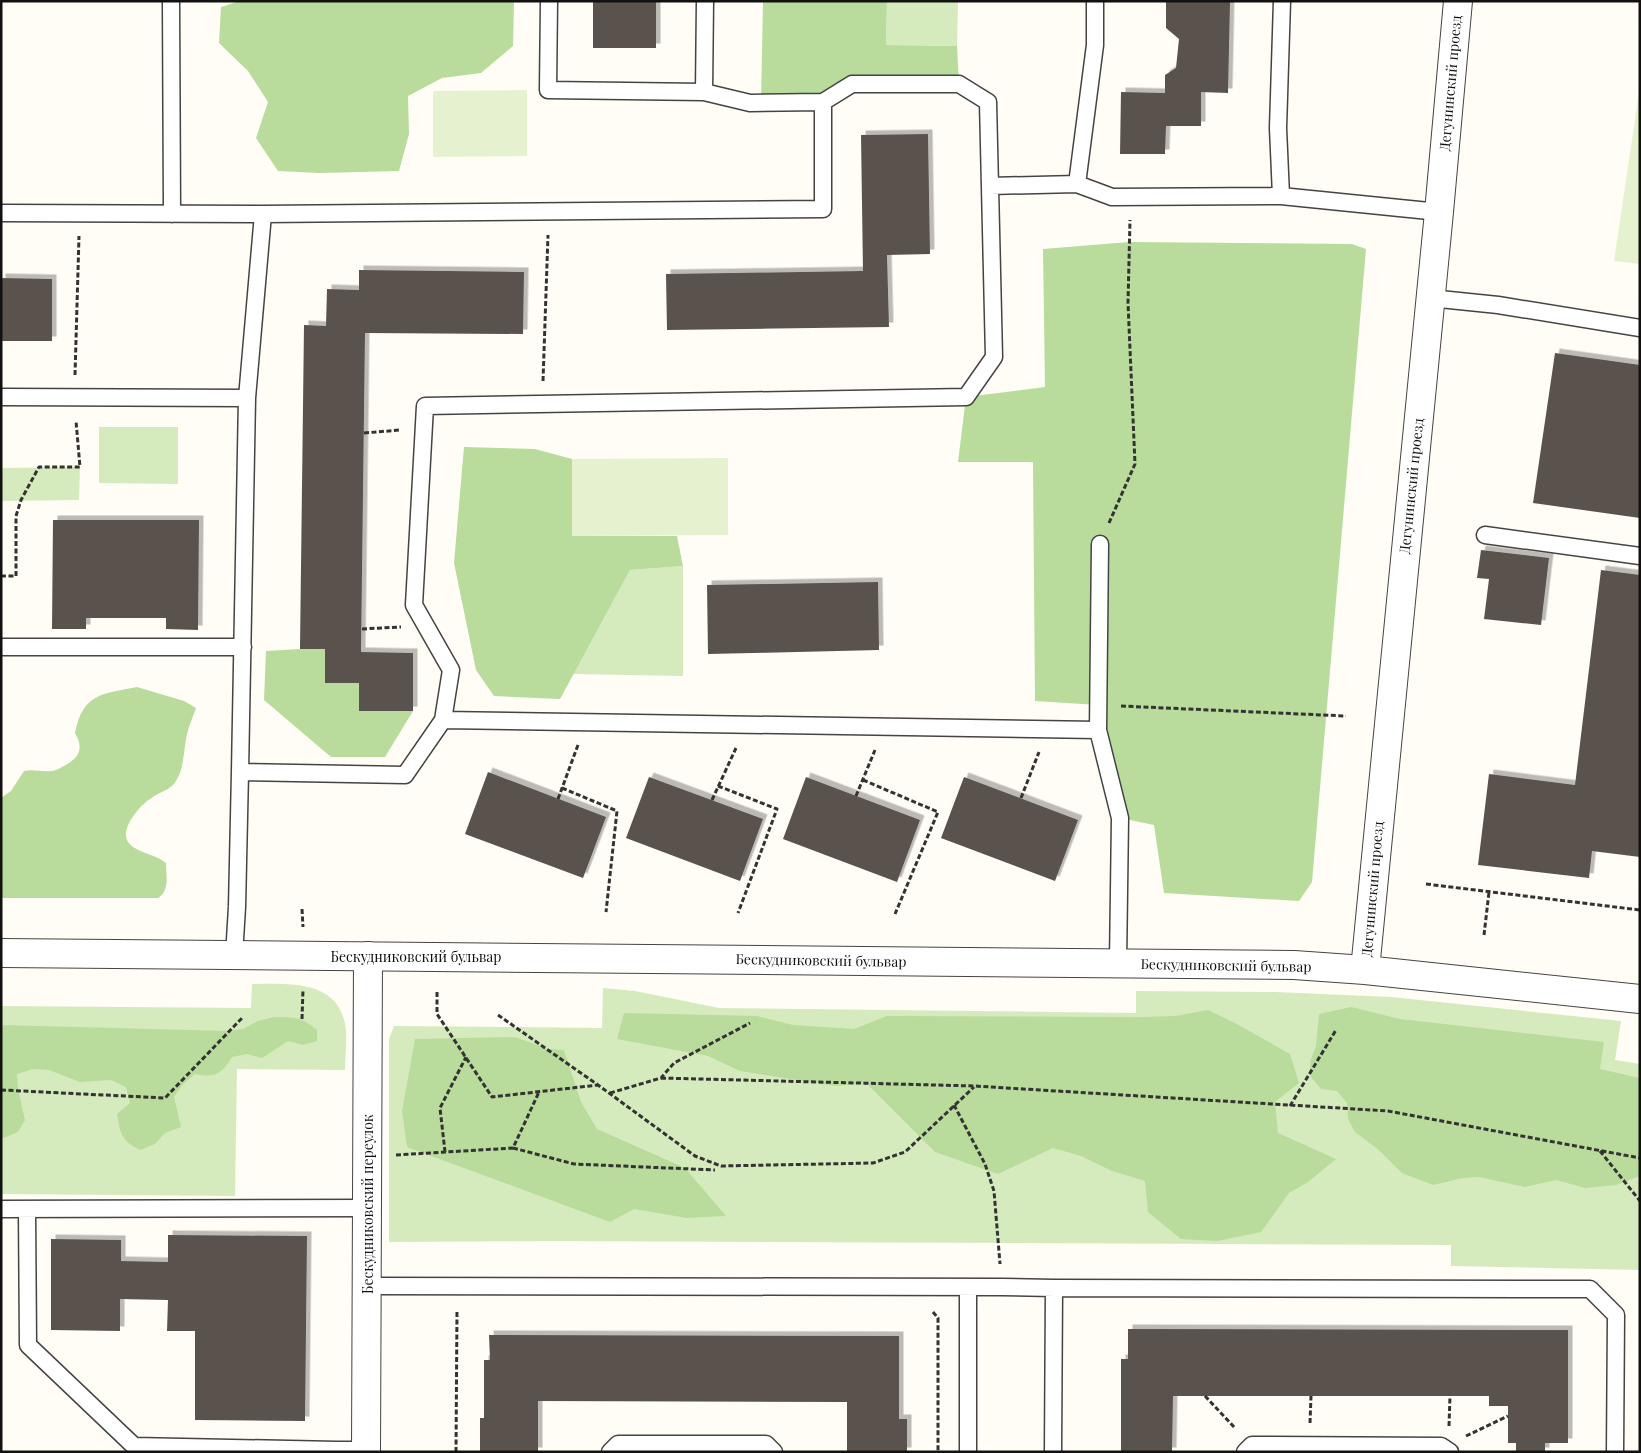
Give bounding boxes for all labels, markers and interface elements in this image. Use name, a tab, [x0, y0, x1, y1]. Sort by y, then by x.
street label: Дегунинский проезд	[1435, 14, 1465, 152]
street label: Дегунинский проезд	[1394, 417, 1428, 555]
street label: Дегунинский проезд	[1357, 820, 1387, 958]
street label: Бескудниковский бульвар	[331, 947, 501, 966]
street label: Бескудниковский бульвар	[735, 949, 907, 971]
street label: Бескудниковский бульвар	[1140, 954, 1312, 976]
street label: Бескудниковский переулок	[358, 1114, 377, 1294]

